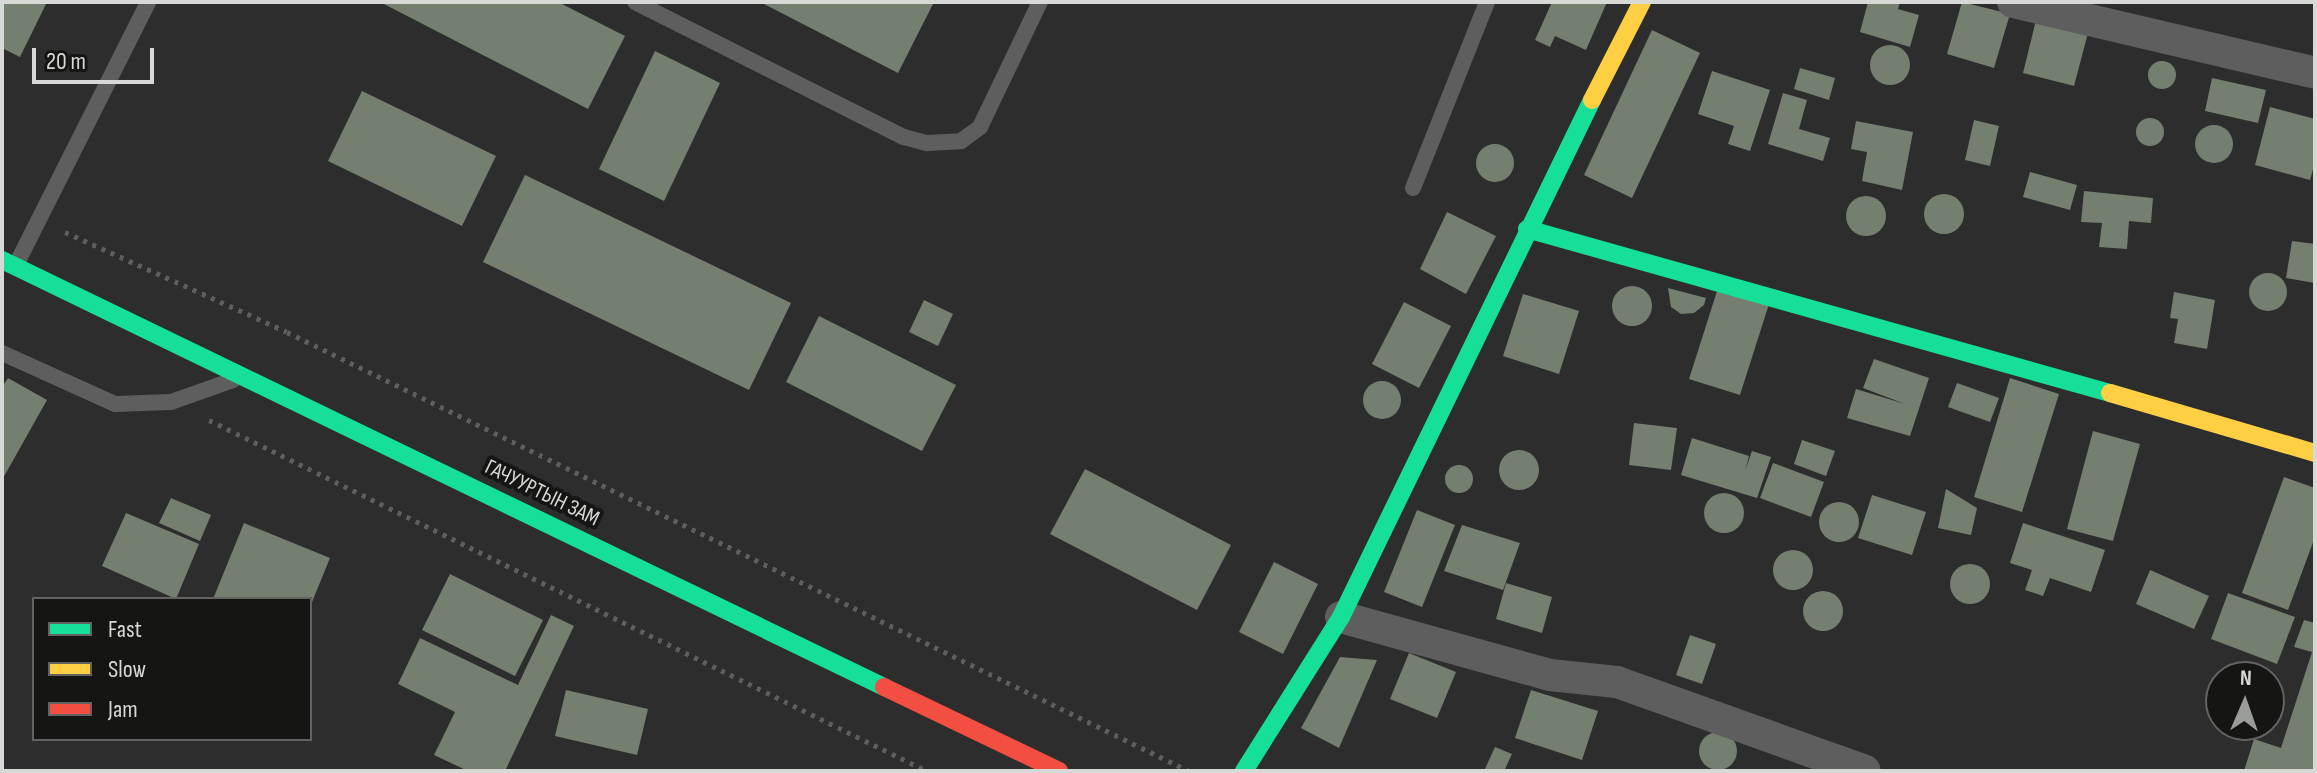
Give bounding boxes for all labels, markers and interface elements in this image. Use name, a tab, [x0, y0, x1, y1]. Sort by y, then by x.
scale bar	[36, 32, 158, 82]
text: 20 m	[46, 47, 86, 76]
street label: ГАЧУУРТЫН ЗАМ	[481, 454, 603, 532]
legend	[32, 597, 312, 741]
text: Fast	[108, 615, 142, 644]
text: Slow	[108, 655, 146, 684]
north arrow	[2205, 661, 2285, 741]
text: N	[2239, 665, 2252, 692]
text: Jam	[108, 695, 138, 724]

